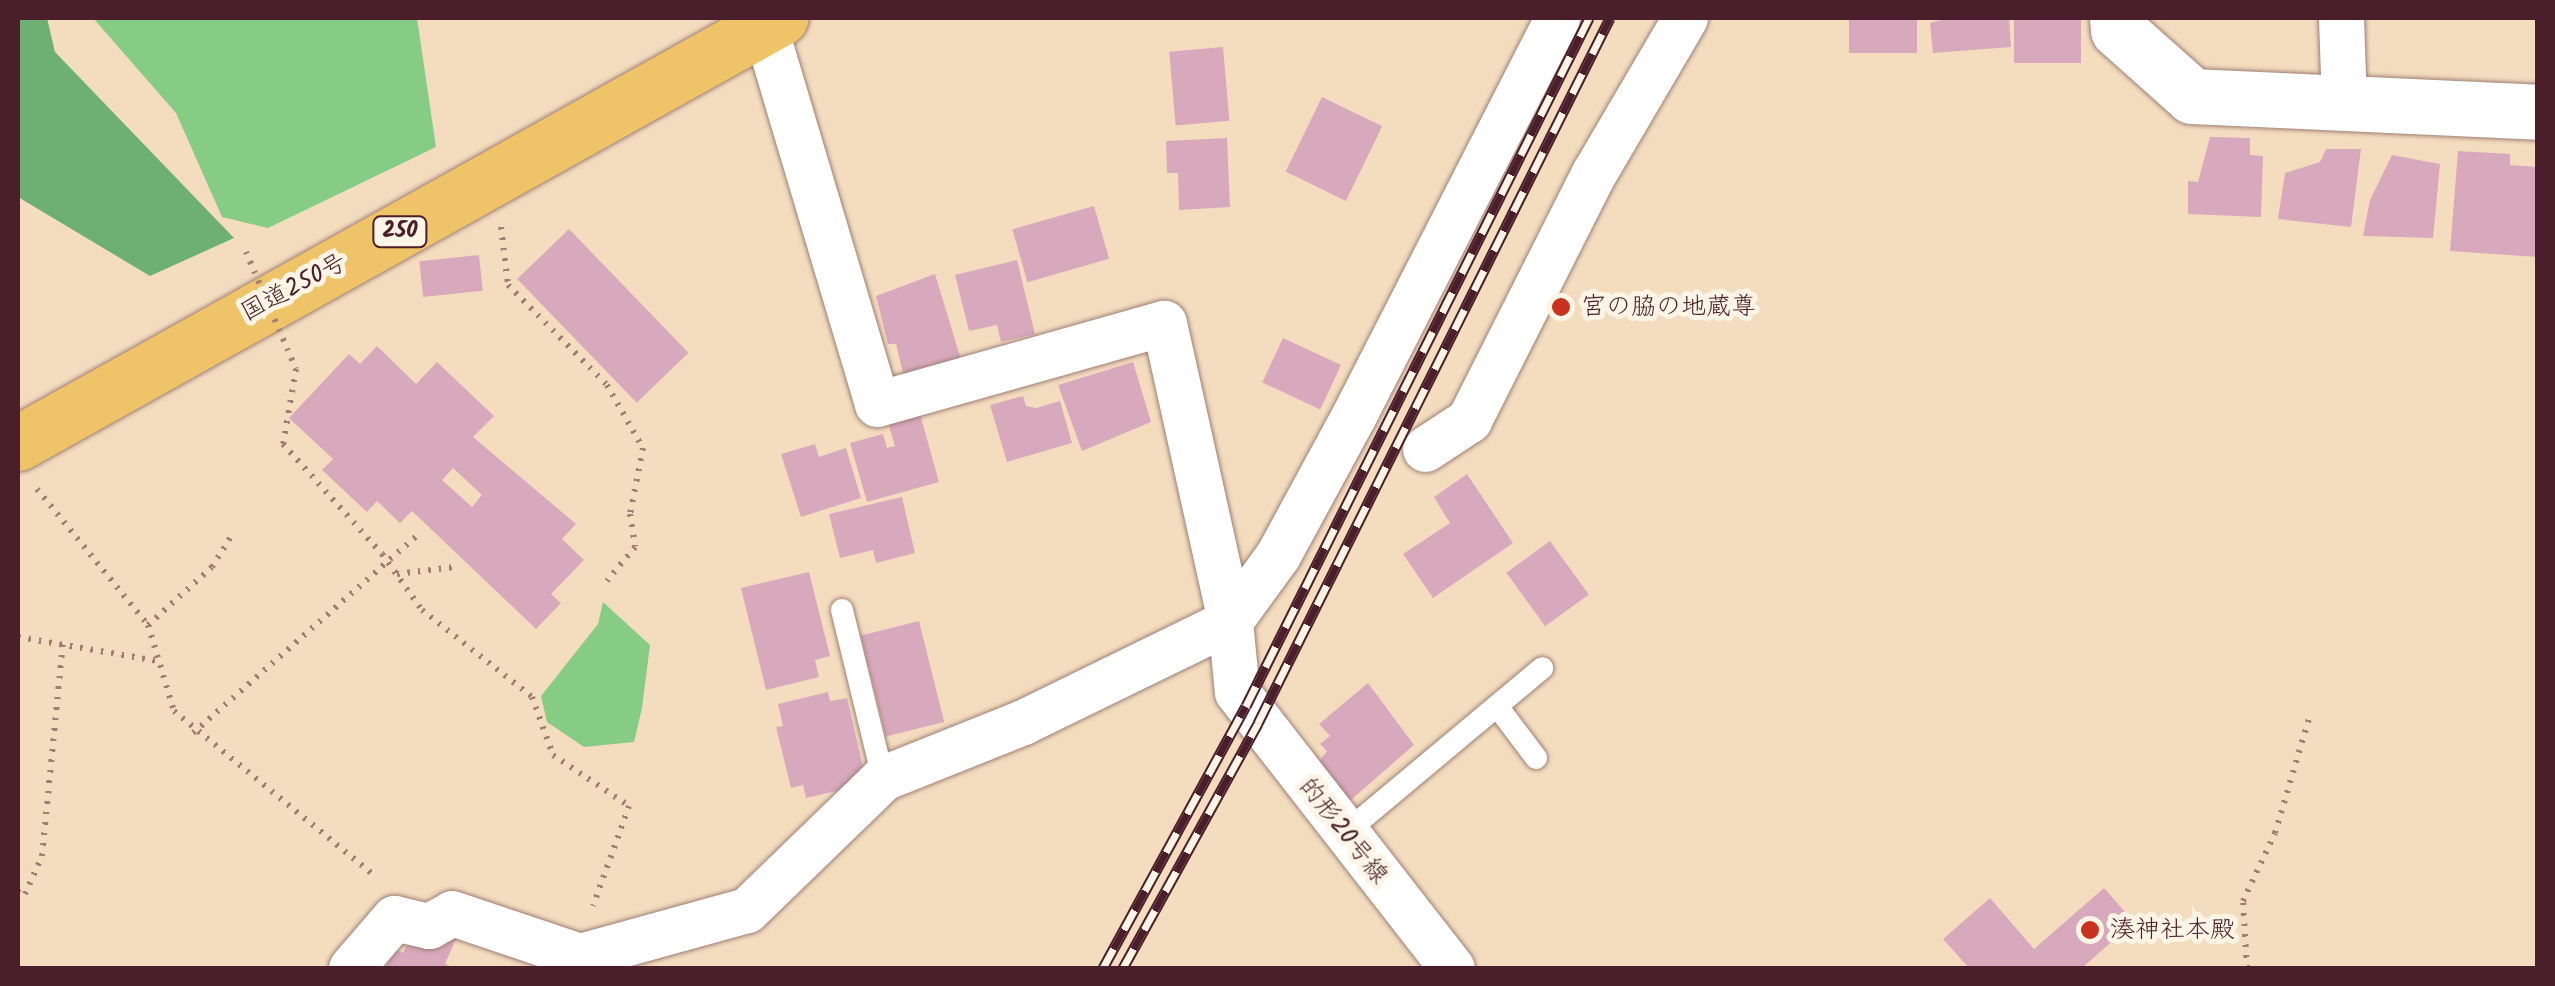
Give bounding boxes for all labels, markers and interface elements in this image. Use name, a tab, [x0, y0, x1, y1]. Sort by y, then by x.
road number: 250	[370, 215, 430, 249]
street label: 国道250号	[236, 248, 352, 328]
place label: 宮の脇の地蔵尊	[1581, 292, 1756, 322]
marker: 宮の脇の地蔵尊	[1550, 296, 1572, 318]
street label: 的形20号線	[1292, 772, 1394, 890]
place label: 湊神社本殿	[2110, 915, 2235, 945]
marker: 湊神社本殿	[2079, 919, 2101, 941]

